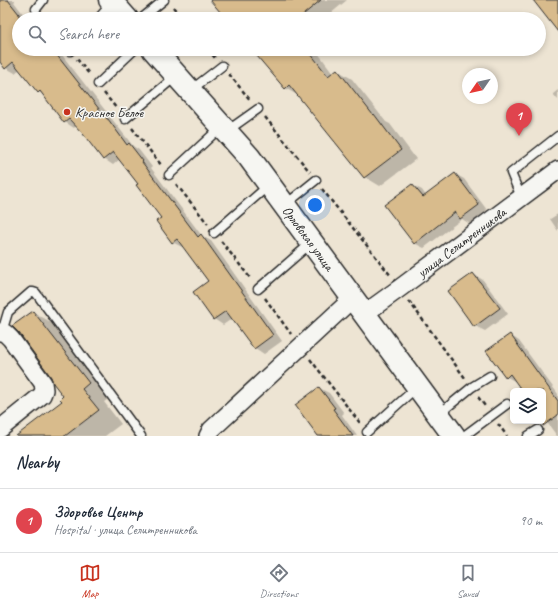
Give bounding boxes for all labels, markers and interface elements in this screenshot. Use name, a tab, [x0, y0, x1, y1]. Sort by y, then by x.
search box	[12, 12, 546, 56]
icon: search	[26, 23, 48, 45]
text: Search here	[58, 25, 119, 44]
north arrow	[462, 68, 498, 104]
pin: 1	[506, 103, 532, 136]
place label: Красное Белое	[75, 104, 144, 121]
marker: Красное Белое	[62, 107, 72, 117]
your location	[305, 195, 325, 215]
street label: Орловская улица	[279, 202, 338, 275]
street label: улица Селитренникова	[413, 203, 510, 282]
map controls	[510, 388, 546, 424]
button: layers	[510, 388, 546, 424]
text: Nearby	[16, 452, 59, 473]
text: Здоровье Центр	[54, 503, 142, 522]
text: 1	[26, 513, 32, 529]
text: 90 m	[520, 513, 542, 529]
text: Hospital · улица Селитренникова	[54, 522, 197, 538]
tab: Map	[79, 562, 101, 600]
tab: Directions	[260, 562, 298, 600]
tab: Saved	[457, 562, 479, 600]

